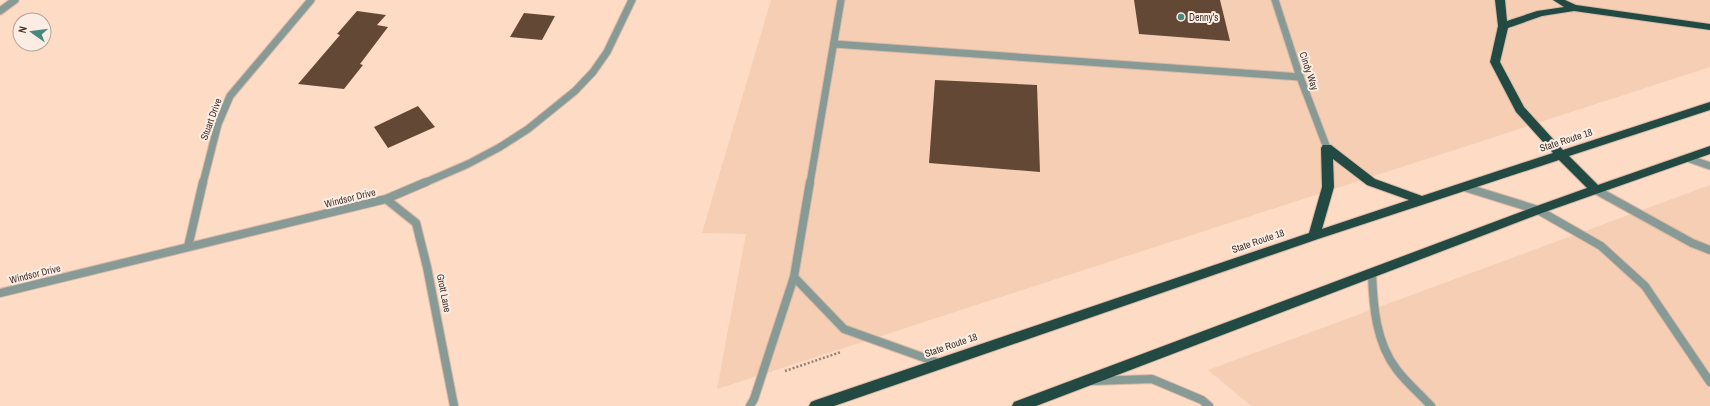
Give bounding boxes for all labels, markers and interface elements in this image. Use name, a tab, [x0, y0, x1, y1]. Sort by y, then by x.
place label: Denny's	[1189, 11, 1218, 24]
north arrow	[12, 12, 52, 52]
marker: Denny's	[1176, 12, 1186, 22]
text: N	[15, 25, 30, 34]
street label: Cindy Way	[1296, 50, 1322, 93]
street label: Stuart Drive	[197, 96, 225, 142]
street label: State Route 18	[1538, 125, 1594, 155]
street label: Windsor Drive	[323, 185, 377, 211]
street label: State Route 18	[1230, 226, 1286, 256]
street label: Windsor Drive	[8, 261, 62, 287]
street label: Grott Lane	[434, 273, 454, 314]
street label: State Route 18	[923, 330, 979, 360]

